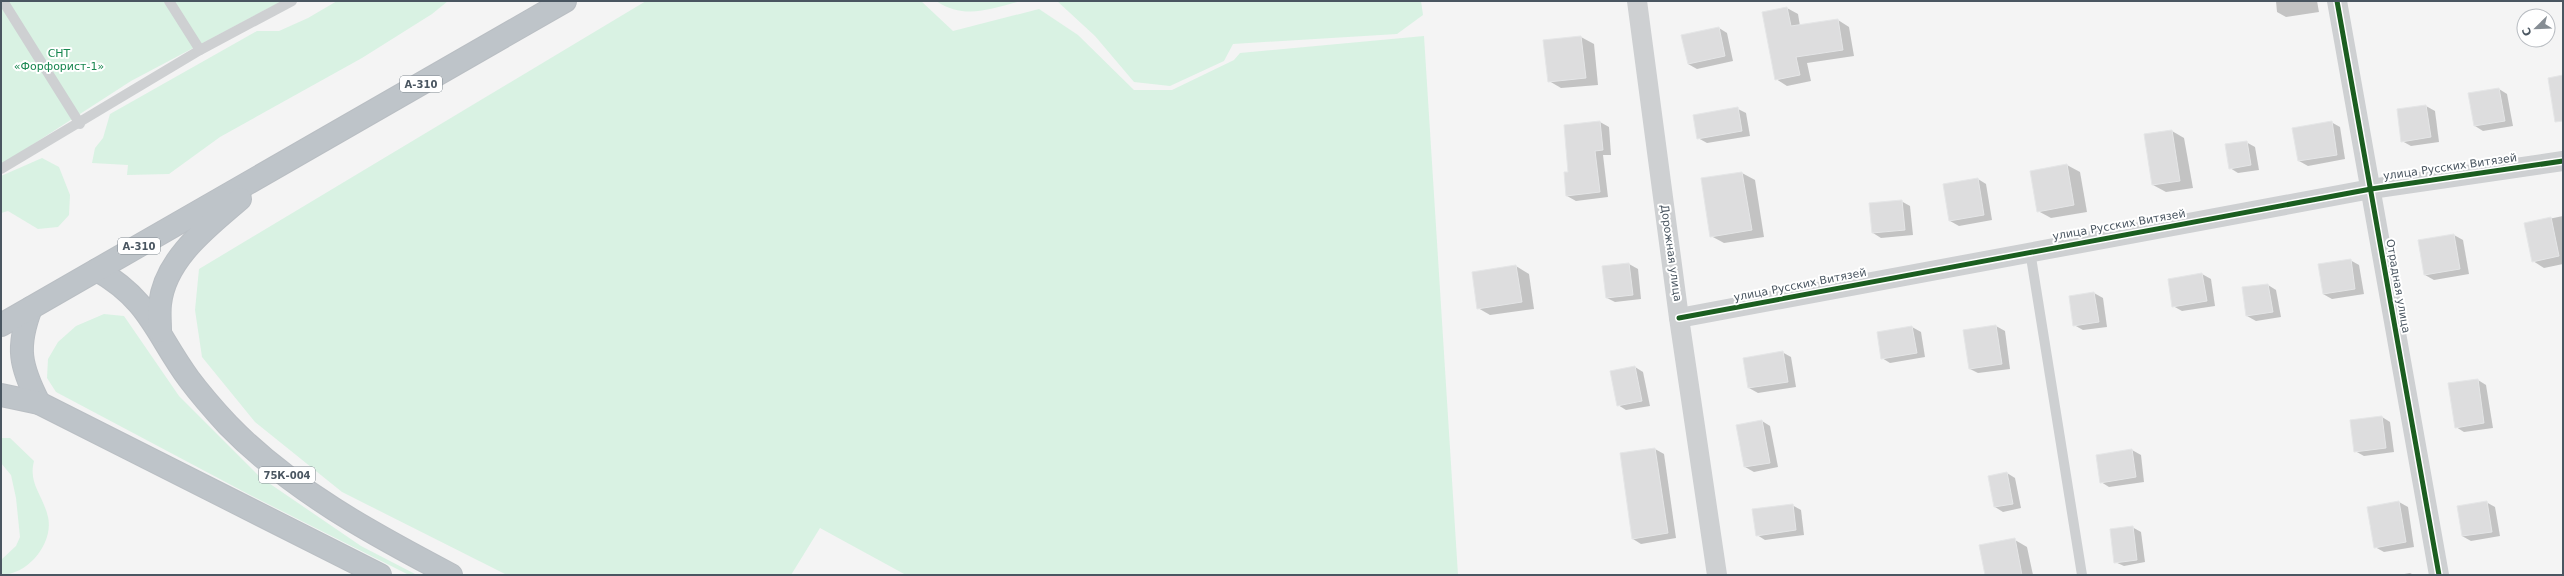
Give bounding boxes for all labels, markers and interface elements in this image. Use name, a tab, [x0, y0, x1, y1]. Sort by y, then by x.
north arrow	[2516, 8, 2556, 48]
text: С	[2520, 25, 2535, 38]
park label: СНТ «Форфорист-1»	[14, 47, 104, 73]
road number: А-310	[400, 76, 442, 92]
street label: улица Русских Витязей	[2382, 151, 2518, 183]
street label: Дорожная улица	[1658, 204, 1684, 302]
street label: улица Русских Витязей	[2051, 207, 2187, 243]
road number: А-310	[118, 238, 160, 254]
street label: Отрадная улица	[2383, 238, 2413, 334]
street label: улица Русских Витязей	[1733, 266, 1867, 304]
road number: 75К-004	[259, 467, 315, 483]

